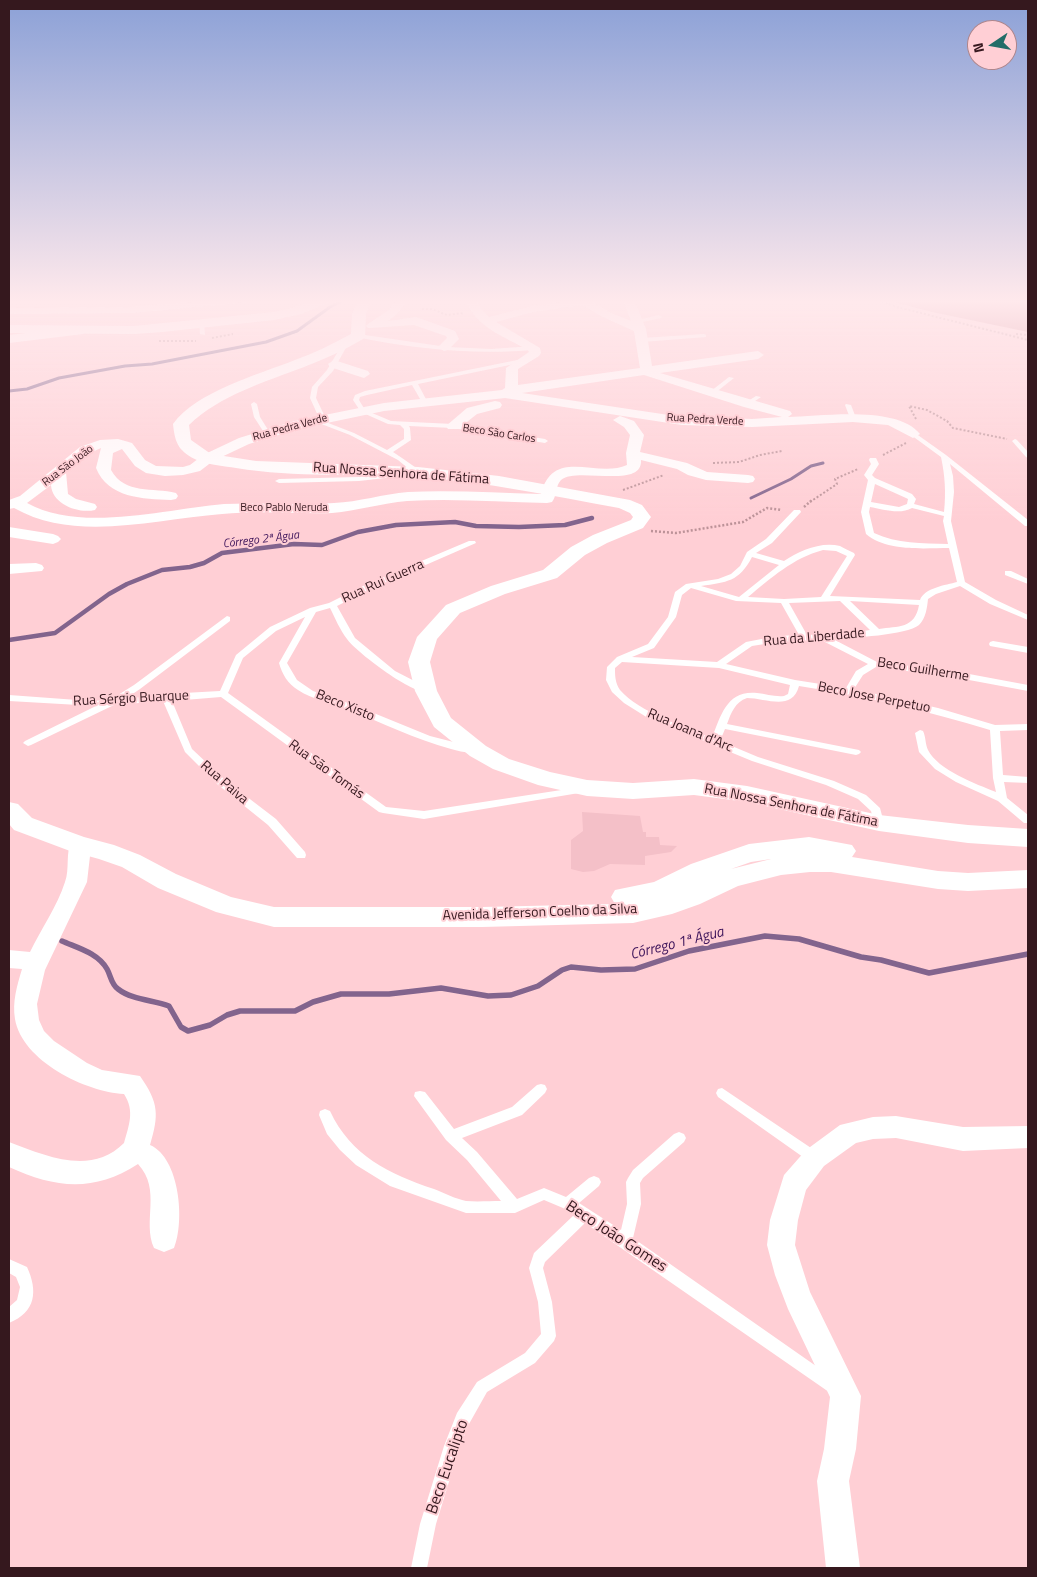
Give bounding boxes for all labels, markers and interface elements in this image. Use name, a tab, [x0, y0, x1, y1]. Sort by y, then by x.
north arrow	[967, 20, 1017, 70]
text: N	[967, 41, 989, 55]
street label: Rua Pedra Verde	[666, 411, 744, 429]
street label: Rua Pedra Verde	[251, 412, 329, 444]
street label: Beco São Carlos	[462, 422, 536, 446]
street label: Rua São João	[40, 443, 96, 489]
street label: Rua Nossa Senhora de Fátima	[313, 459, 489, 489]
street label: Beco Pablo Neruda	[240, 501, 328, 515]
water label: Córrego 2ª Água	[222, 528, 300, 552]
street label: Rua Rui Guerra	[339, 556, 427, 608]
street label: Rua da Liberdade	[763, 625, 865, 651]
street label: Beco Guilherme	[876, 654, 970, 686]
street label: Beco Jose Perpetuo	[816, 679, 932, 717]
street label: Beco Xisto	[313, 687, 377, 725]
street label: Rua Sérgio Buarque	[73, 688, 189, 710]
street label: Rua Joana d'Arc	[645, 705, 735, 757]
street label: Rua São Tomás	[285, 737, 367, 803]
street label: Rua Paiva	[197, 758, 251, 808]
street label: Rua Nossa Senhora de Fátima	[703, 781, 879, 831]
street label: Avenida Jefferson Coelho da Silva	[442, 901, 638, 925]
water label: Córrego 1ª Água	[628, 924, 726, 964]
street label: Beco João Gomes	[562, 1197, 670, 1277]
street label: Beco Eucalipto	[423, 1417, 473, 1517]

